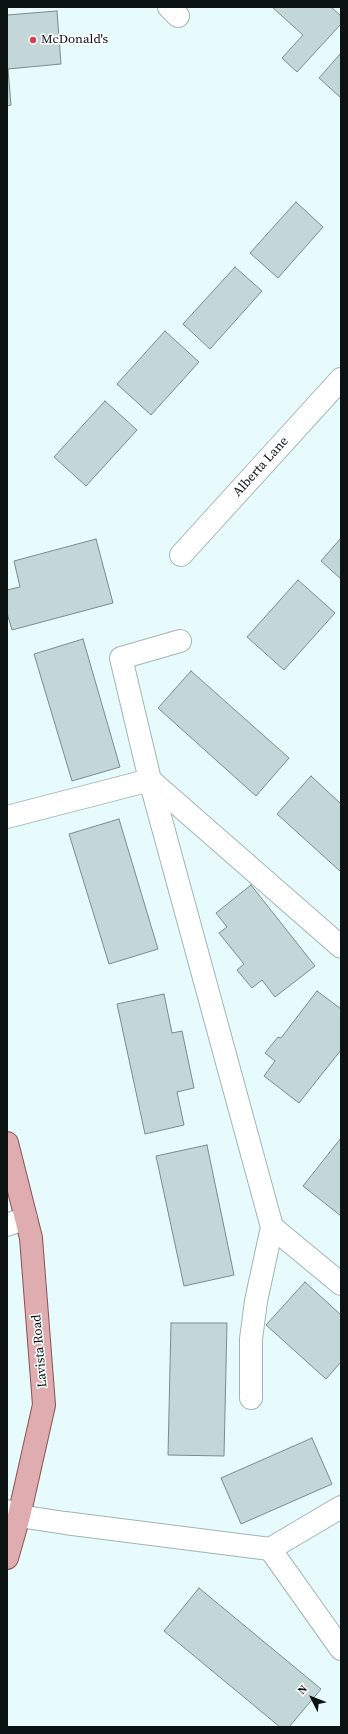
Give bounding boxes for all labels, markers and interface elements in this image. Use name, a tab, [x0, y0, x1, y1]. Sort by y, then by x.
place label: McDonald's	[41, 32, 108, 48]
marker: McDonald's	[28, 35, 38, 45]
street label: Alberta Lane	[230, 434, 292, 500]
street label: Lavista Road	[29, 1314, 51, 1388]
north arrow	[292, 1678, 332, 1718]
text: N	[294, 1682, 311, 1698]

